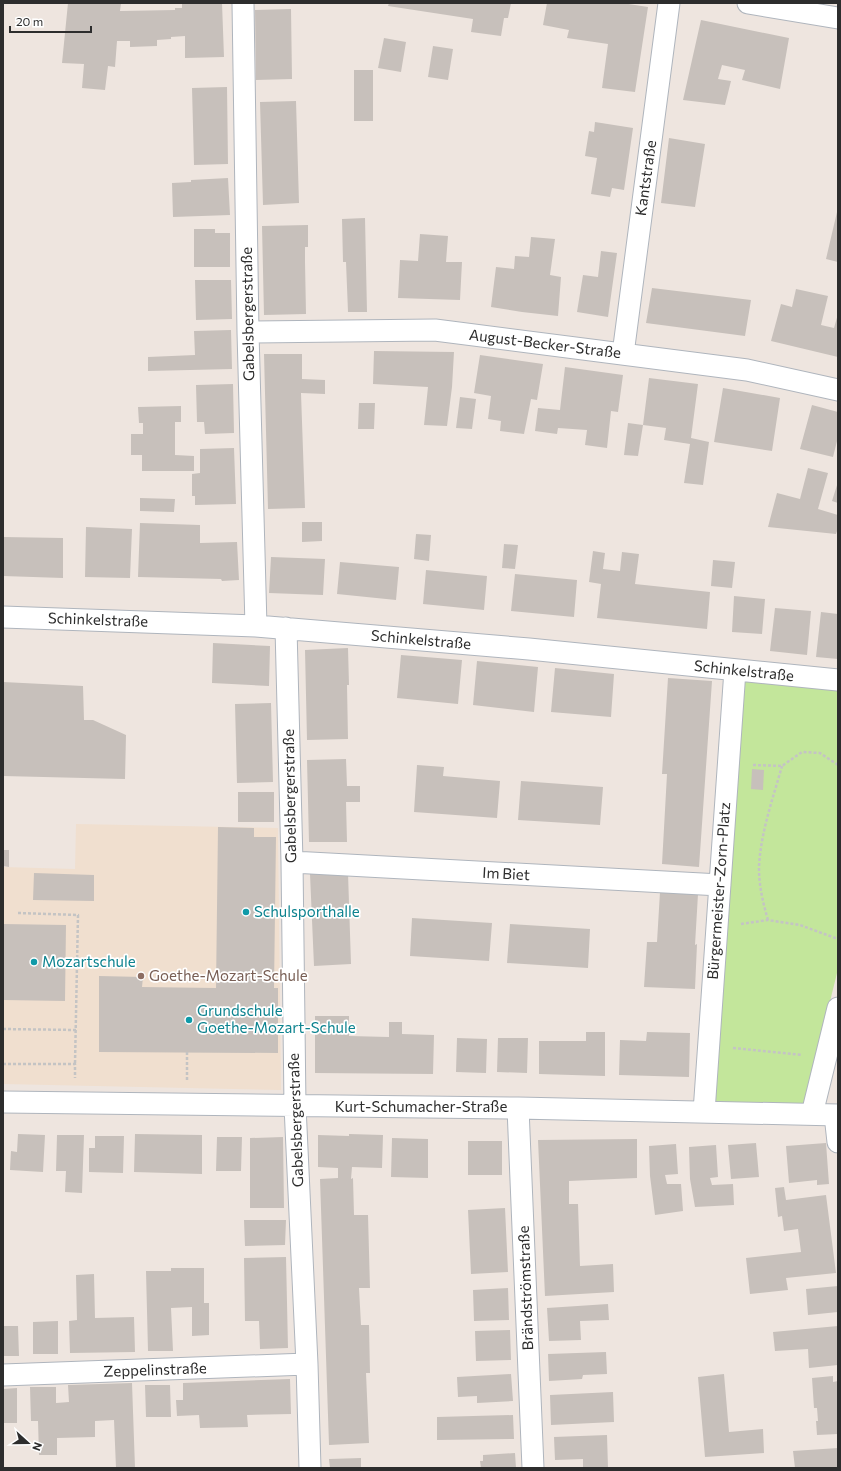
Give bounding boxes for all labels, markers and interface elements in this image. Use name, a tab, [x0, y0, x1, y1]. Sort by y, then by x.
scale bar	[10, 8, 91, 34]
text: 20 m	[16, 14, 43, 28]
street label: Kantstraße	[631, 139, 659, 217]
street label: Gabelsbergerstraße	[237, 247, 257, 381]
street label: August-Becker-Straße	[468, 325, 622, 361]
street label: Schinkelstraße	[48, 608, 149, 630]
street label: Schinkelstraße	[370, 626, 472, 652]
street label: Schinkelstraße	[693, 656, 795, 684]
street label: Gabelsbergerstraße	[279, 729, 299, 863]
street label: Bürgermeister-Zorn-Platz	[703, 802, 733, 980]
street label: Im Biet	[482, 863, 530, 883]
place label: Schulsporthalle	[254, 902, 360, 920]
marker: Schulsporthalle	[241, 907, 251, 917]
place label: Mozartschule	[42, 952, 136, 970]
marker: Mozartschule	[29, 957, 39, 967]
place label: Goethe-Mozart-Schule	[149, 966, 308, 984]
marker: Goethe-Mozart-Schule	[136, 971, 146, 981]
place label: Grundschule Goethe-Mozart-Schule	[197, 1001, 356, 1036]
marker: Grundschule Goethe-Mozart-Schule	[184, 1015, 194, 1025]
street label: Gabelsbergerstraße	[284, 1053, 306, 1187]
street label: Kurt-Schumacher-Straße	[335, 1097, 507, 1115]
street label: Brändströmstraße	[514, 1225, 536, 1351]
street label: Zeppelinstraße	[103, 1358, 207, 1380]
north arrow	[8, 1423, 48, 1463]
text: N	[30, 1441, 45, 1453]

